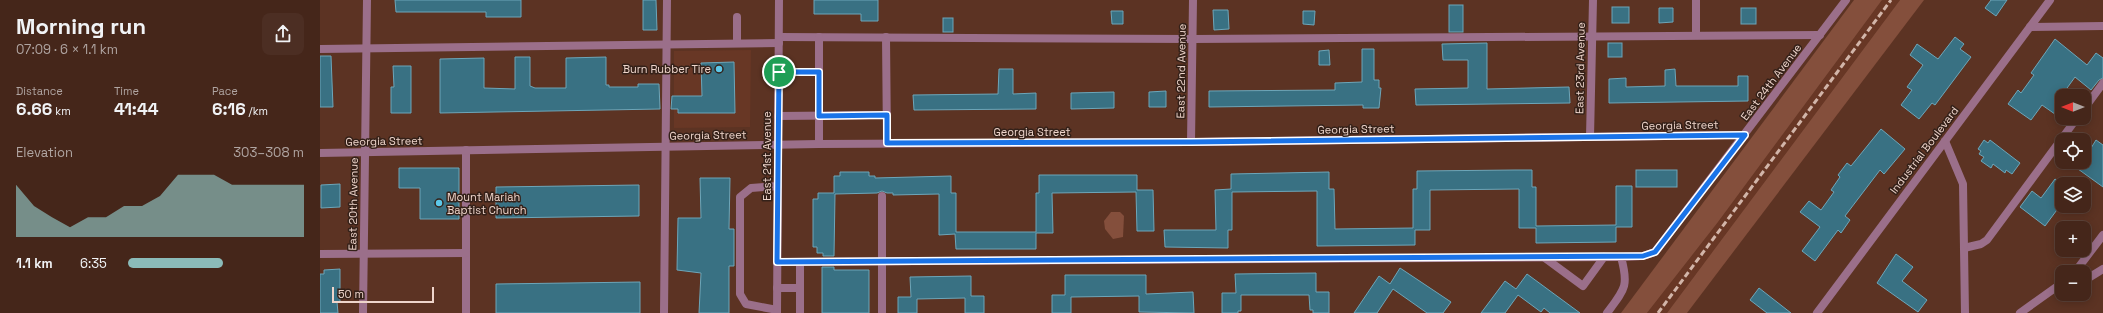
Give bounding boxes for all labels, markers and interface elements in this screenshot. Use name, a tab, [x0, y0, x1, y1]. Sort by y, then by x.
text: Morning run	[16, 12, 146, 40]
button: share	[262, 13, 304, 55]
street label: East 23rd Avenue	[1572, 22, 1588, 114]
street label: East 22nd Avenue	[1173, 24, 1189, 118]
text: 07:09 · 6 × 1.1 km	[16, 41, 118, 58]
street label: East 24th Avenue	[1738, 41, 1804, 123]
pin	[762, 55, 796, 89]
icon: arrive	[768, 61, 790, 83]
place label: Burn Rubber Tire	[623, 62, 711, 76]
marker: Burn Rubber Tire	[714, 64, 724, 74]
text: Distance	[16, 84, 63, 98]
text: Time	[114, 84, 139, 98]
text: Pace	[212, 84, 238, 98]
north arrow	[2055, 89, 2091, 125]
map controls	[2055, 89, 2091, 301]
text: 6.66	[16, 98, 52, 120]
text: 41:44	[114, 98, 159, 120]
text: 6:16	[212, 98, 246, 120]
text: km	[52, 104, 71, 118]
text: /km	[246, 104, 268, 118]
street label: Industrial Boulevard	[1887, 104, 1961, 196]
street label: East 21st Avenue	[760, 111, 774, 201]
street label: Georgia Street	[1641, 117, 1719, 133]
street label: Georgia Street	[1317, 121, 1395, 137]
street label: Georgia Street	[993, 125, 1071, 139]
street label: Georgia Street	[669, 127, 747, 143]
street label: Georgia Street	[345, 133, 423, 149]
button: locate	[2055, 133, 2091, 169]
text: Elevation	[16, 144, 73, 161]
text: 303–308 m	[233, 144, 304, 161]
street label: East 20th Avenue	[345, 157, 361, 251]
button: layers	[2055, 177, 2091, 213]
place label: Mount Mariah Baptist Church	[447, 190, 527, 217]
marker: Mount Mariah Baptist Church	[434, 198, 444, 208]
button: +	[2055, 221, 2091, 257]
text: 1.1 km	[16, 255, 53, 272]
text: 6:35	[80, 255, 107, 272]
button: −	[2055, 265, 2091, 301]
scale bar	[332, 285, 434, 304]
text: 50 m	[338, 287, 364, 301]

